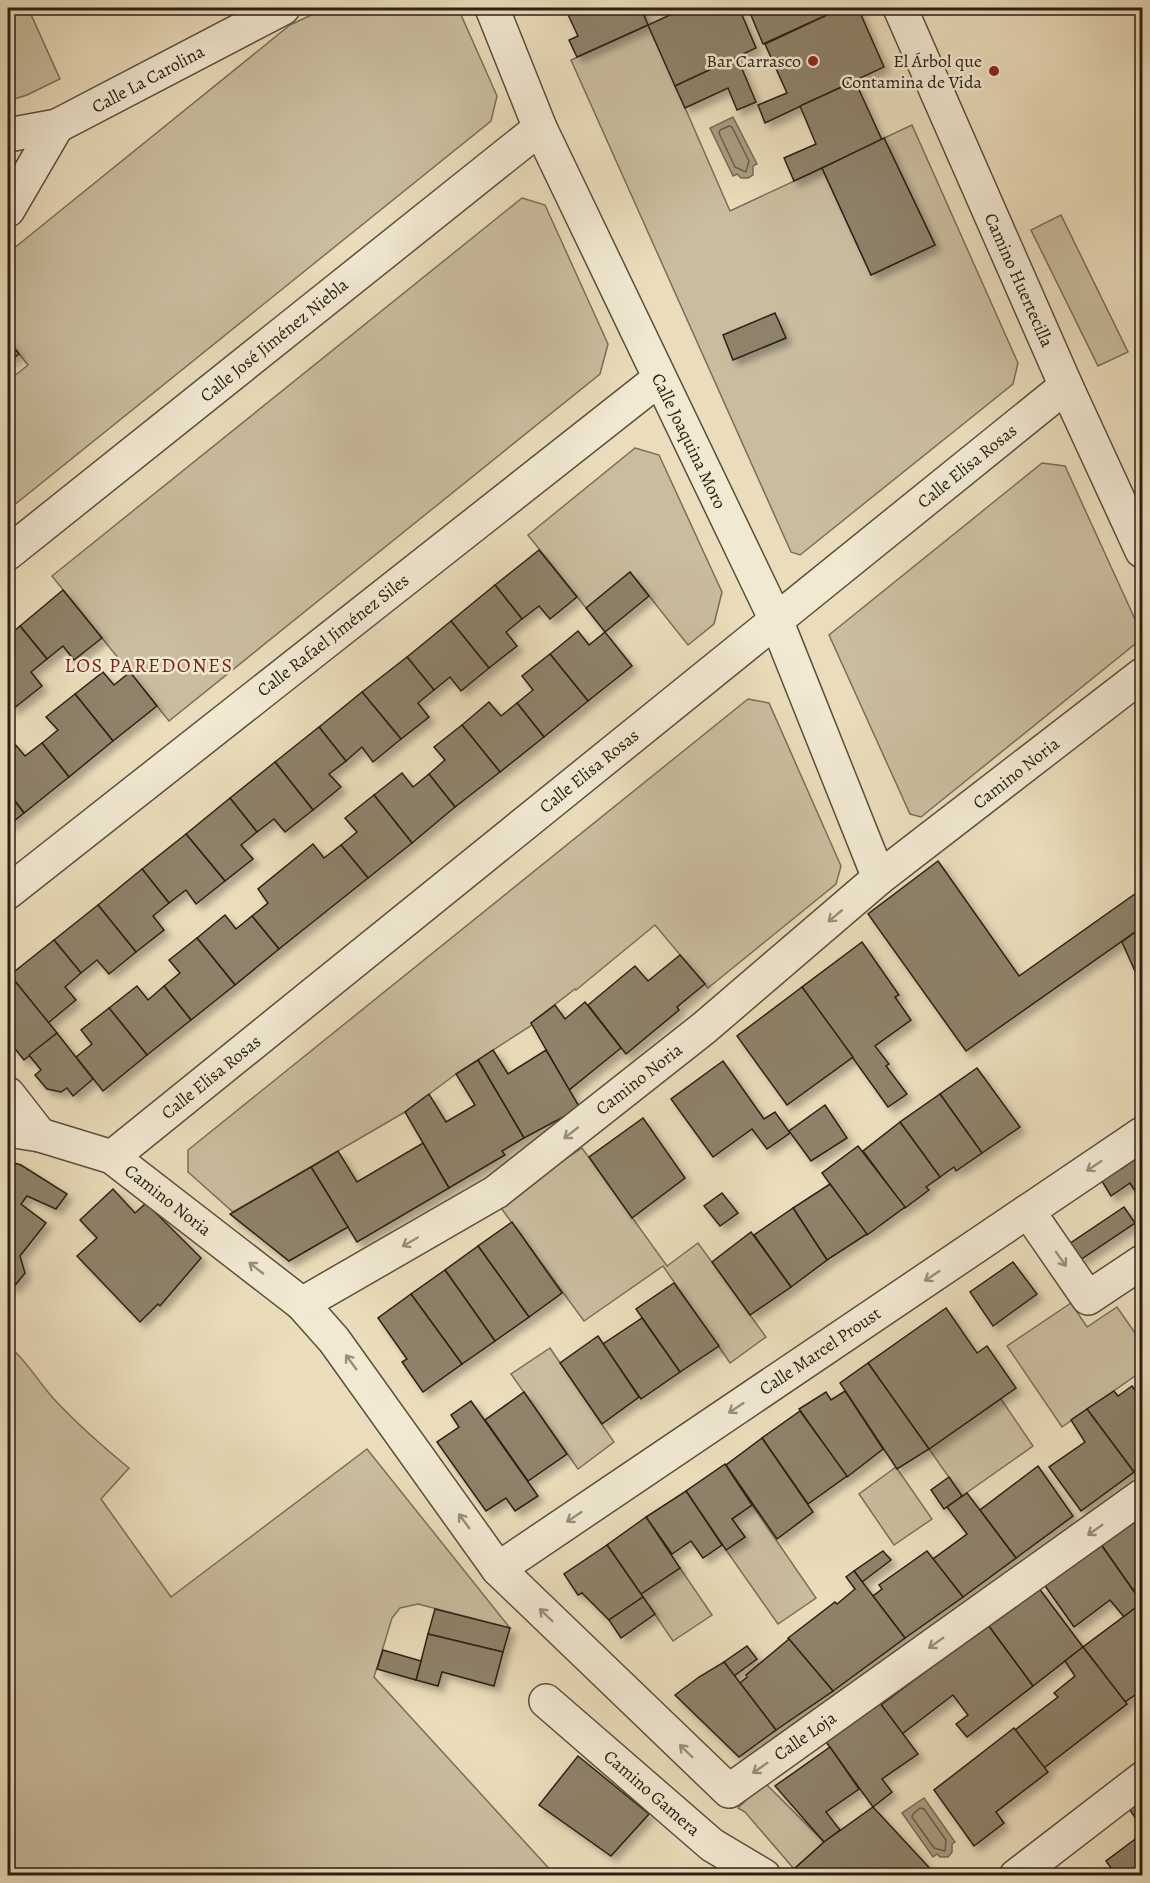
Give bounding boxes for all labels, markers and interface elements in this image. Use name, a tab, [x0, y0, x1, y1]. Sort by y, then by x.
street label: Calle La Carolina	[88, 39, 209, 119]
place label: Bar Carrasco	[706, 49, 801, 73]
place label: El Árbol que Contamina de Vida	[841, 49, 983, 94]
marker: Bar Carrasco	[806, 54, 820, 68]
marker: El Árbol que Contamina de Vida	[987, 64, 1001, 78]
street label: Camino Huertecilla	[979, 209, 1060, 351]
street label: Calle José Jiménez Niebla	[195, 272, 354, 407]
street label: Calle Joaquina Moro	[646, 369, 732, 513]
street label: Calle Elisa Rosas	[912, 418, 1022, 514]
street label: Calle Rafael Jiménez Siles	[252, 568, 414, 702]
district label: LOS PAREDONES	[65, 652, 233, 679]
street label: Calle Elisa Rosas	[534, 723, 644, 819]
street label: Camino Noria	[968, 731, 1065, 814]
one-way arrow	[828, 909, 843, 923]
street label: Calle Elisa Rosas	[156, 1029, 266, 1125]
street label: Camino Noria	[591, 1037, 688, 1120]
one-way arrow	[563, 1127, 579, 1140]
street label: Camino Noria	[120, 1159, 217, 1242]
one-way arrow	[1086, 1161, 1103, 1173]
one-way arrow	[401, 1237, 419, 1248]
one-way arrow	[1055, 1250, 1067, 1267]
one-way arrow	[248, 1262, 264, 1275]
one-way arrow	[924, 1269, 941, 1282]
street label: Calle Marcel Proust	[754, 1301, 886, 1401]
one-way arrow	[345, 1355, 357, 1371]
one-way arrow	[728, 1402, 745, 1414]
one-way arrow	[567, 1511, 583, 1523]
one-way arrow	[458, 1513, 470, 1530]
one-way arrow	[1087, 1524, 1103, 1536]
one-way arrow	[538, 1608, 553, 1622]
one-way arrow	[928, 1637, 945, 1649]
street label: Calle Loja	[769, 1705, 841, 1766]
street label: Camino Gamera	[599, 1744, 706, 1842]
one-way arrow	[678, 1744, 693, 1758]
one-way arrow	[752, 1762, 769, 1774]

